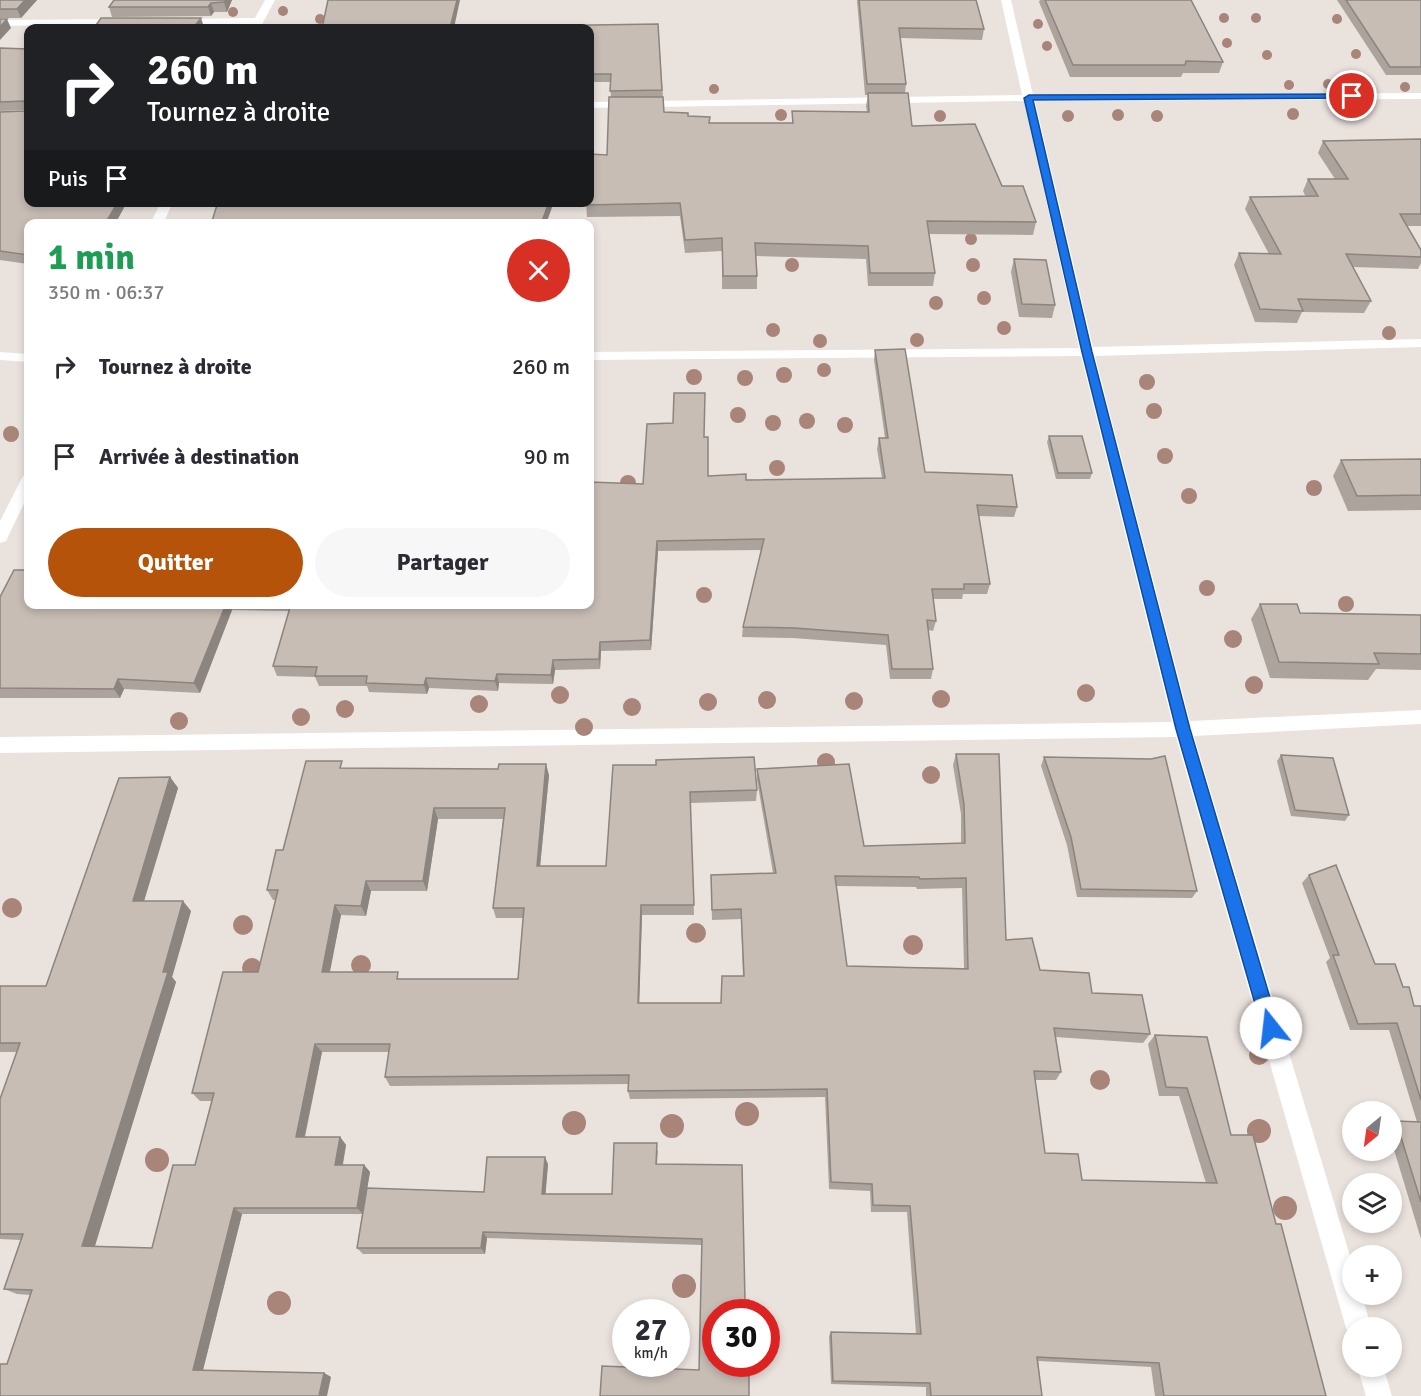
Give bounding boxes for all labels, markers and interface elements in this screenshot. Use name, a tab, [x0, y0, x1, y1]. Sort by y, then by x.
text: 260 m	[147, 45, 258, 96]
icon: right	[48, 48, 126, 126]
pin	[1326, 70, 1377, 121]
icon: arrive	[1335, 79, 1368, 112]
text: Tournez à droite	[147, 96, 330, 129]
icon: arrive	[100, 162, 133, 195]
text: Puis	[48, 165, 88, 192]
text: 1 min	[48, 235, 135, 280]
button: close	[507, 239, 570, 302]
text: 350 m · 06:37	[48, 280, 164, 305]
icon: right	[48, 350, 81, 383]
text: Tournez à droite	[99, 353, 252, 380]
text: 260 m	[512, 353, 570, 380]
icon: arrive	[48, 440, 81, 473]
text: Arrivée à destination	[99, 443, 299, 470]
text: 90 m	[524, 443, 570, 470]
button: Quitter	[48, 528, 303, 597]
button: Partager	[315, 528, 570, 597]
position arrow	[1239, 996, 1303, 1060]
north arrow	[1342, 1101, 1402, 1161]
map controls	[1342, 1101, 1402, 1377]
button: layers	[1342, 1173, 1402, 1233]
button: +	[1342, 1245, 1402, 1305]
speed limit sign: 30	[702, 1299, 780, 1377]
text: 27	[635, 1312, 667, 1349]
button: −	[1342, 1317, 1402, 1377]
text: km/h	[634, 1344, 668, 1362]

